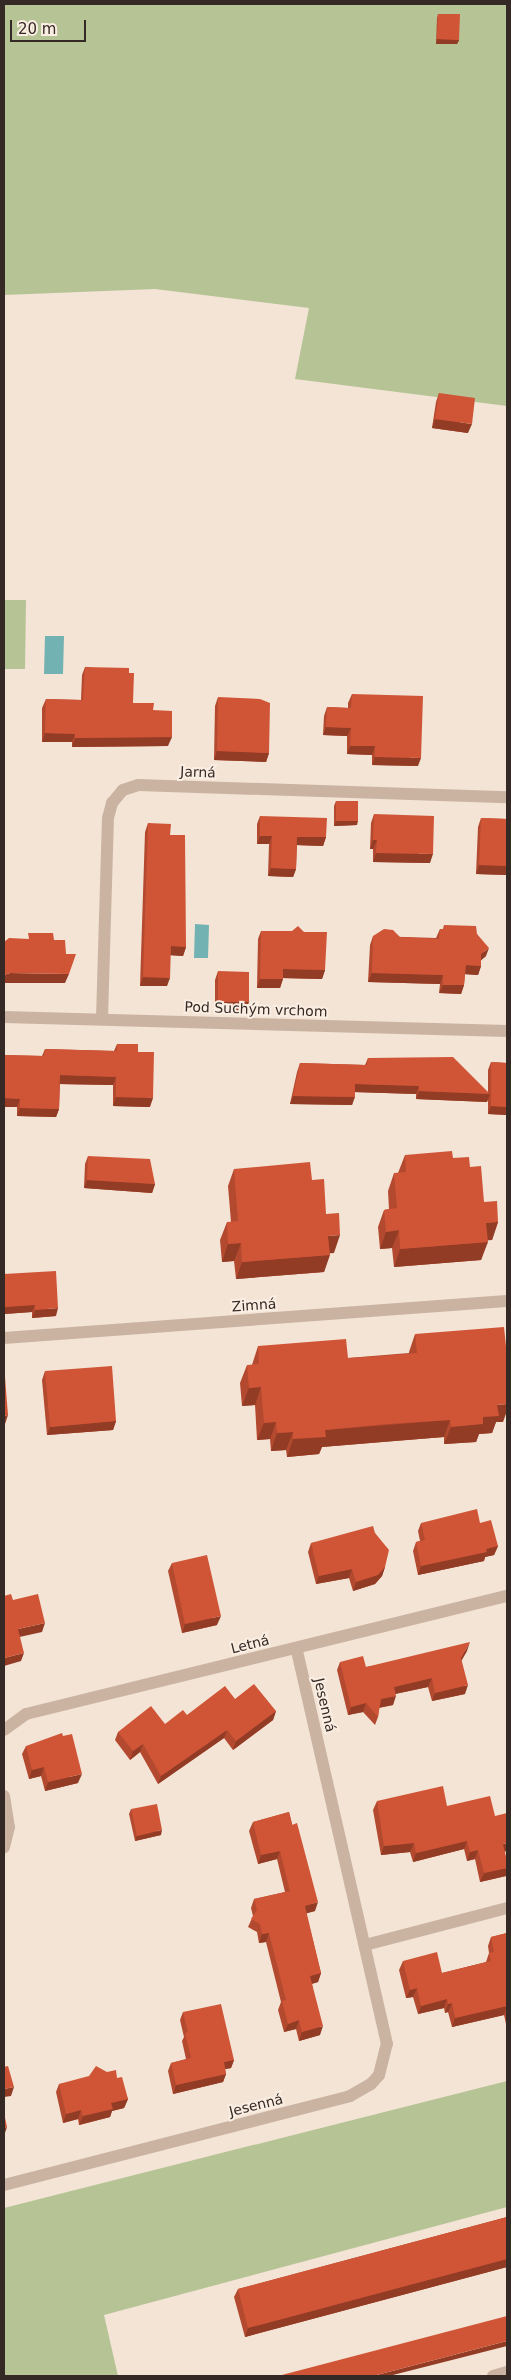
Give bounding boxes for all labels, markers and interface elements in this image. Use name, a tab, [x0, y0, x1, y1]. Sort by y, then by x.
scale bar	[12, 10, 89, 42]
text: 20 m	[18, 20, 56, 38]
street label: Jarná	[180, 763, 216, 781]
street label: Pod Suchým vrchom	[184, 998, 328, 1020]
street label: Zimná	[231, 1295, 277, 1315]
street label: Letná	[229, 1631, 271, 1657]
street label: Jesenná	[311, 1676, 339, 1734]
street label: Jesenná	[227, 2090, 285, 2120]

